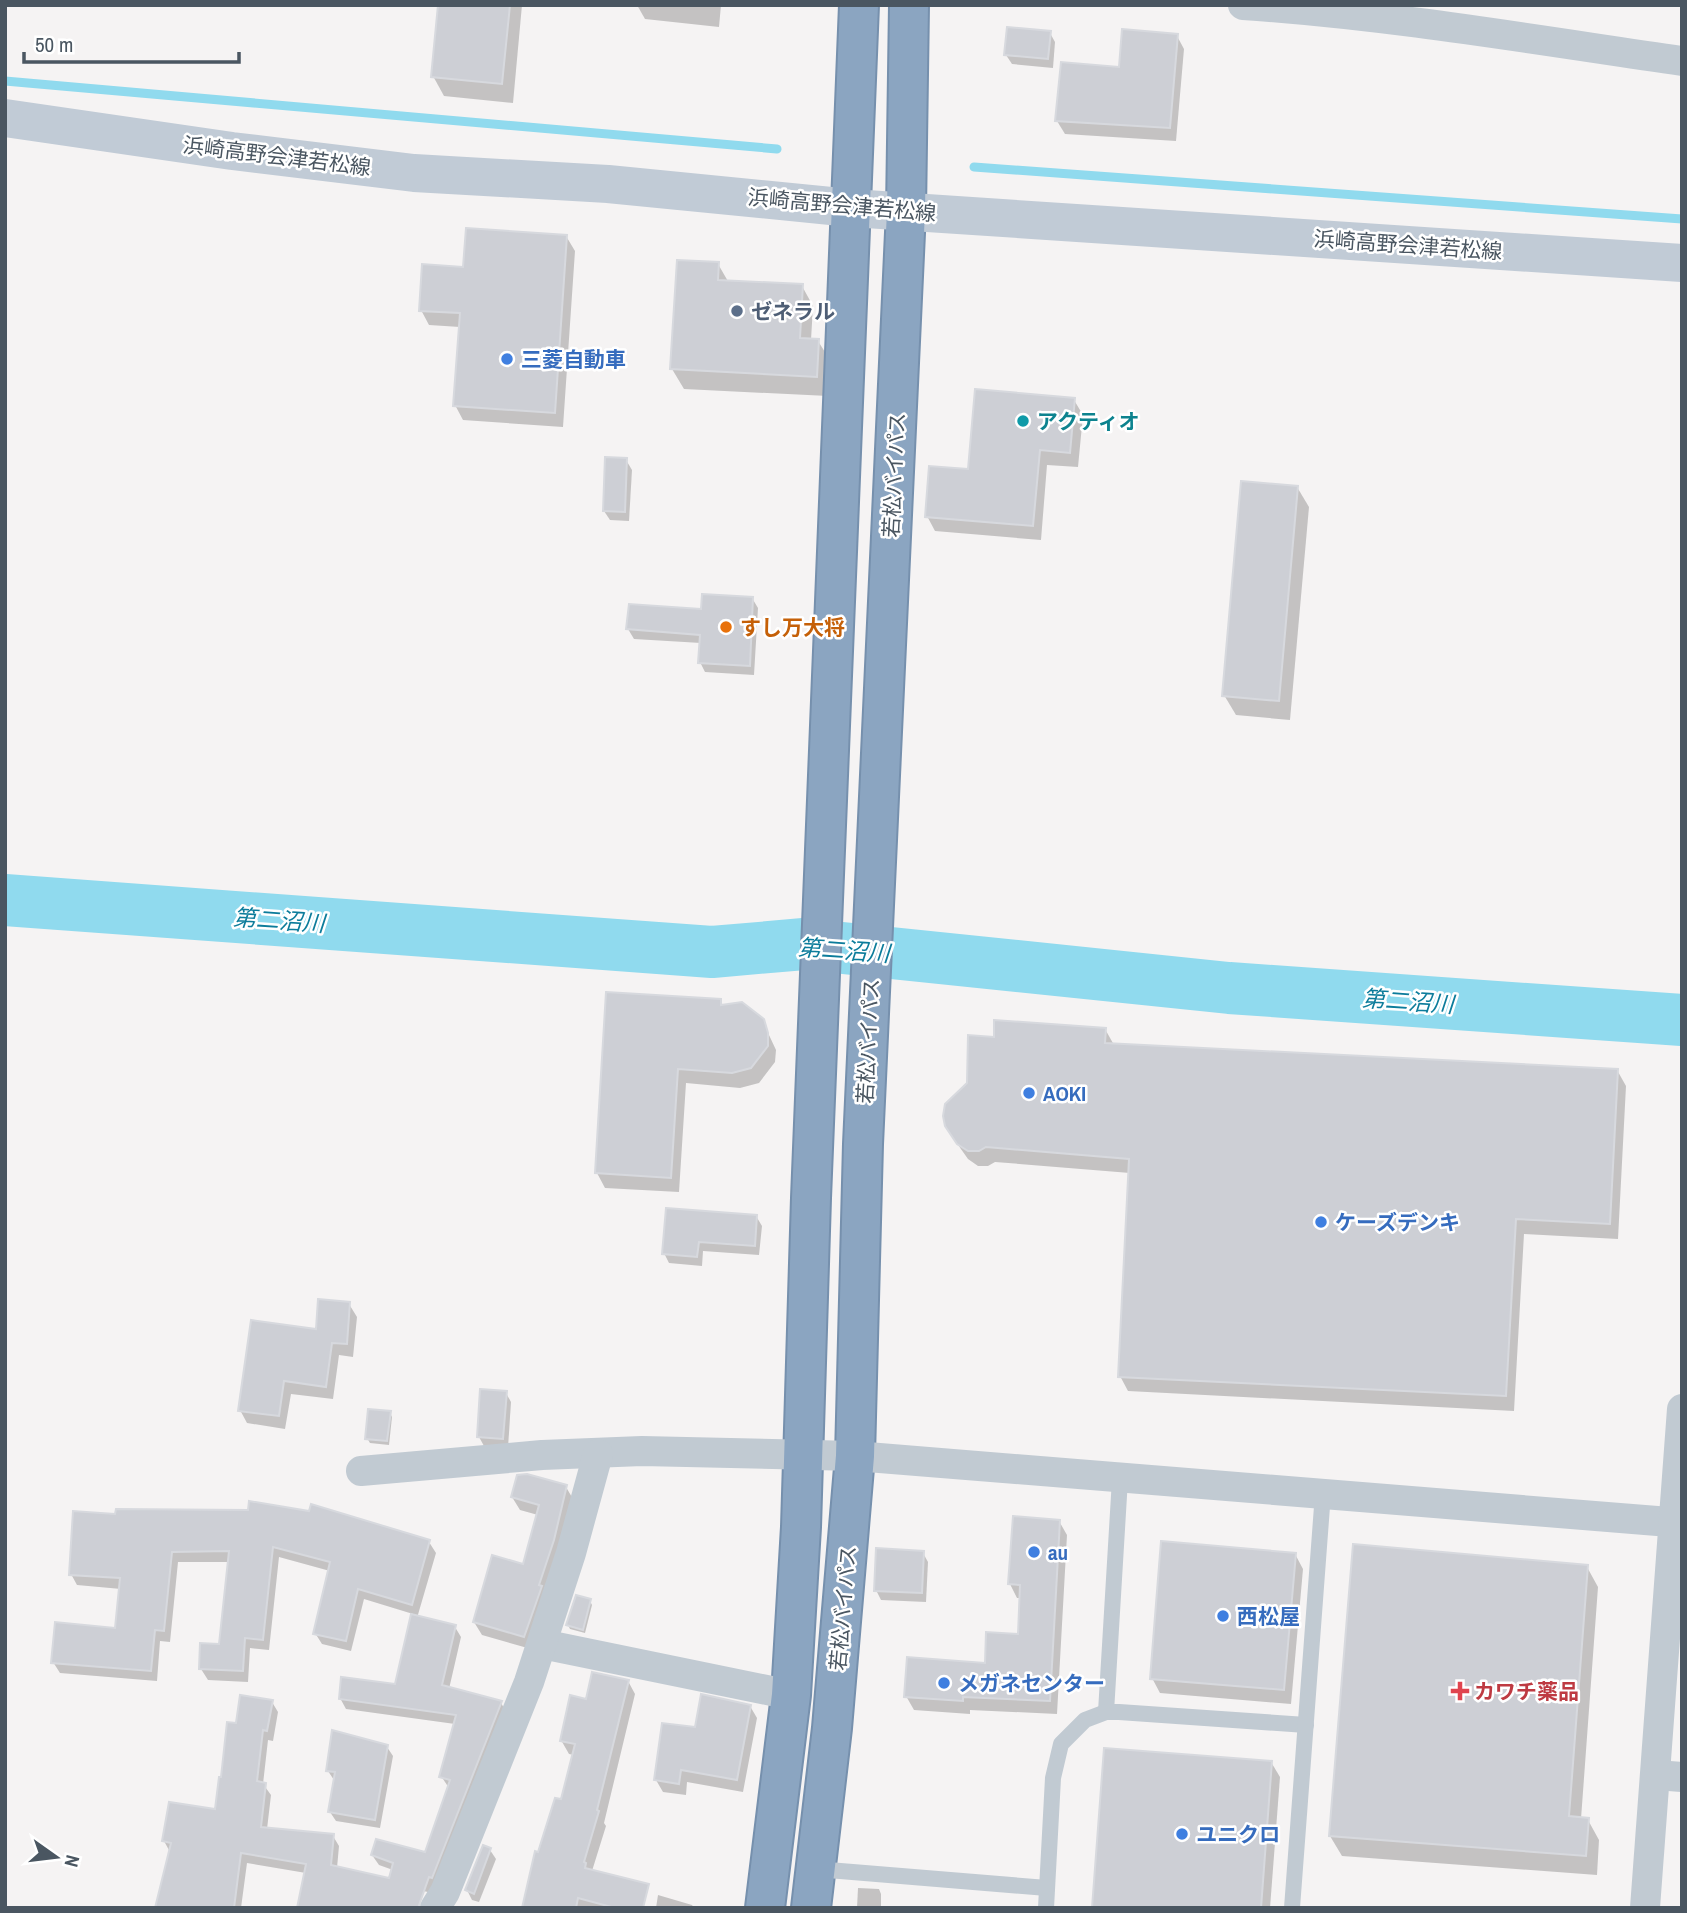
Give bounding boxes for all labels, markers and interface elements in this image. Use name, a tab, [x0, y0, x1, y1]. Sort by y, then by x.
scale bar	[24, 21, 240, 65]
text: 50 m	[35, 30, 73, 59]
street label: 浜崎高野会津若松線	[181, 130, 373, 182]
street label: 浜崎高野会津若松線	[747, 182, 937, 228]
street label: 浜崎高野会津若松線	[1313, 224, 1503, 266]
place label: ゼネラル	[751, 297, 835, 326]
marker: ゼネラル	[729, 303, 745, 319]
place label: 三菱自動車	[521, 345, 626, 374]
marker: 三菱自動車	[499, 351, 515, 367]
place label: アクティオ	[1037, 407, 1140, 436]
street label: 若松バイパス	[876, 412, 912, 538]
marker: アクティオ	[1015, 413, 1031, 429]
place label: すし万大将	[740, 613, 845, 642]
marker: すし万大将	[718, 619, 734, 635]
water label: 第二沼川	[232, 901, 329, 939]
water label: 第二沼川	[797, 931, 894, 969]
street label: 若松バイパス	[850, 978, 886, 1104]
water label: 第二沼川	[1361, 982, 1458, 1020]
place label: AOKI	[1043, 1079, 1086, 1108]
marker: AOKI	[1021, 1085, 1037, 1101]
place label: ケーズデンキ	[1335, 1208, 1460, 1237]
marker: ケーズデンキ	[1313, 1214, 1329, 1230]
place label: au	[1048, 1538, 1068, 1567]
street label: 若松バイパス	[823, 1544, 863, 1672]
marker: au	[1026, 1544, 1042, 1560]
place label: 西松屋	[1237, 1602, 1300, 1631]
marker: 西松屋	[1215, 1608, 1231, 1624]
place label: メガネセンター	[958, 1669, 1105, 1698]
marker: メガネセンター	[936, 1675, 952, 1691]
place label: カワチ薬品	[1474, 1677, 1579, 1706]
marker: カワチ薬品	[1452, 1683, 1468, 1699]
place label: ユニクロ	[1196, 1820, 1280, 1849]
north arrow	[21, 1822, 91, 1892]
marker: ユニクロ	[1174, 1826, 1190, 1842]
text: N	[59, 1853, 86, 1870]

